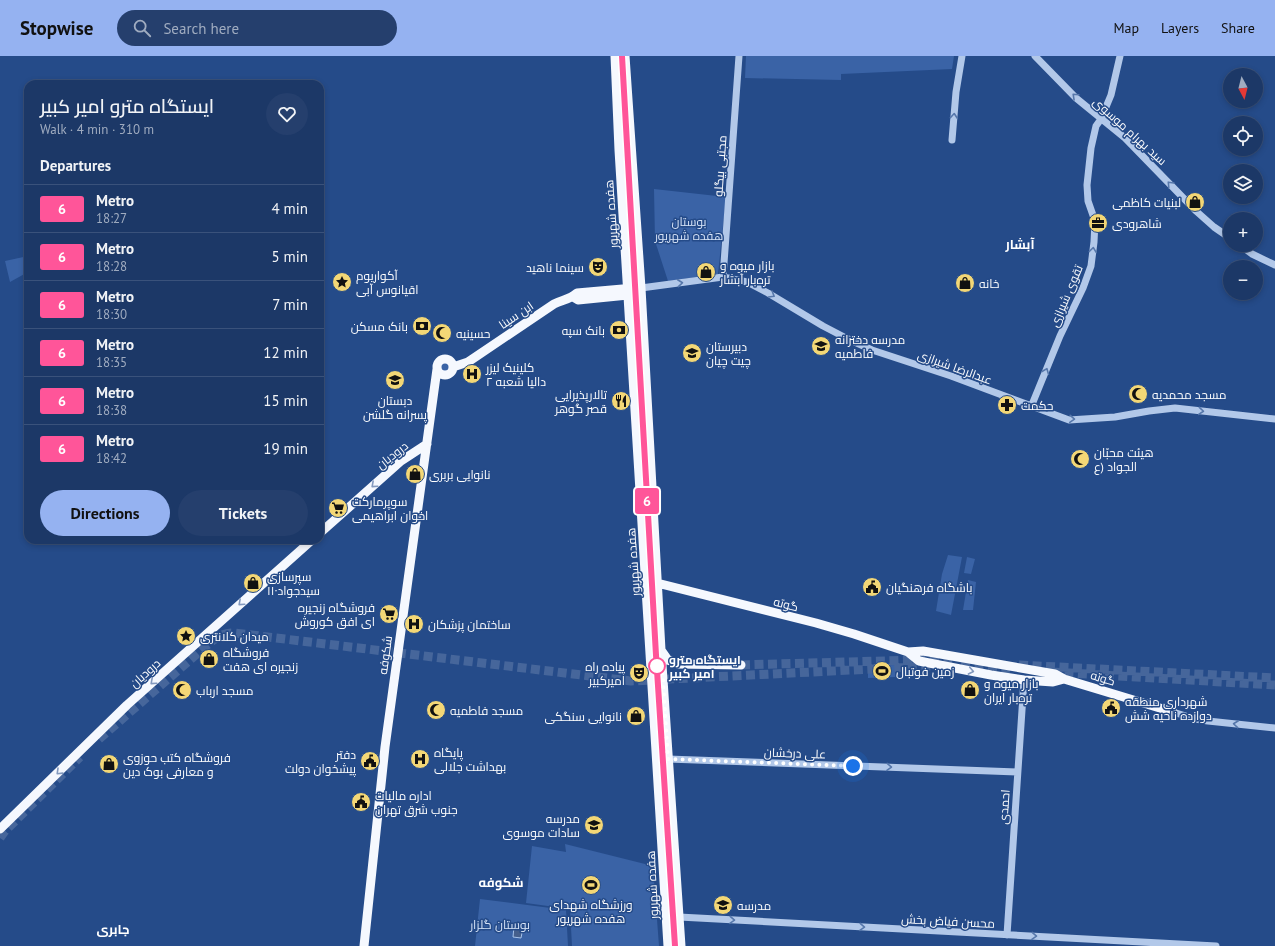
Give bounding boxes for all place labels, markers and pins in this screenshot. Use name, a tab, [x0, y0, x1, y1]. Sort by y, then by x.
shop icon: لبنیات کاظمی	[1184, 191, 1206, 213]
place label: لبنیات کاظمی	[1112, 195, 1181, 210]
office icon: شاهرودی	[1087, 212, 1109, 234]
place label: شاهرودی	[1112, 216, 1162, 231]
theatre icon: سینما ناهید	[587, 256, 609, 278]
place label: بازار میوه و تره‌بار آبشار	[719, 258, 774, 287]
place label: سینما ناهید	[526, 260, 584, 275]
shop icon: بازار میوه و تره‌بار آبشار	[695, 261, 717, 283]
place label: آکواریوم اقیانوس آبی	[356, 268, 419, 297]
place icon: آکواریوم اقیانوس آبی	[331, 271, 353, 293]
shop icon: خانه	[954, 272, 976, 294]
place label: خانه	[979, 276, 999, 291]
bank icon: بانک مسکن	[411, 315, 433, 337]
place label: بانک مسکن	[351, 319, 408, 334]
bank icon: بانک سپه	[608, 319, 630, 341]
mosque icon: حسینیه	[431, 322, 453, 344]
place label: بانک سپه	[562, 323, 605, 339]
place label: حسینیه	[456, 326, 491, 341]
place label: مدرسه دخترانه فاطمیه	[835, 332, 905, 361]
school or university icon: مدرسه دخترانه فاطمیه	[810, 335, 832, 357]
place label: دبیرستان چیت چیان	[706, 339, 751, 370]
school or university icon: دبیرستان چیت چیان	[681, 342, 703, 364]
place label: کلینیک لیزر دالیا شعبه ۲	[485, 360, 546, 389]
hospital icon: کلینیک لیزر دالیا شعبه ۲	[461, 363, 483, 385]
school or university icon: دبستان پسرانه گلشن	[384, 369, 406, 391]
mosque icon: مسجد محمدیه	[1127, 383, 1149, 405]
place label: تالارپذیرایی قصر گوهر	[554, 387, 608, 416]
place label: مسجد محمدیه	[1152, 387, 1227, 402]
restaurant icon: تالارپذیرایی قصر گوهر	[610, 390, 632, 412]
place label: دبستان پسرانه گلشن	[363, 393, 428, 424]
pharmacy icon: حکمت	[996, 394, 1018, 416]
place label: حکمت	[1021, 398, 1053, 413]
place label: هیئت محبّان الجواد (ع	[1094, 445, 1154, 475]
mosque icon: هیئت محبّان الجواد (ع	[1069, 448, 1091, 470]
shop icon: نانوایی بربری	[404, 463, 426, 485]
place label: نانوایی بربری	[429, 467, 491, 482]
place label: سوپرمارکت اخوان ابراهیمی	[352, 494, 428, 523]
supermarket icon: سوپرمارکت اخوان ابراهیمی	[327, 497, 349, 519]
place label: سپرسازی سیدجواد۱۱۰	[267, 569, 320, 598]
shop icon: سپرسازی سیدجواد۱۱۰	[242, 572, 264, 594]
public building icon: باشگاه فرهنگیان	[861, 576, 883, 598]
place label: باشگاه فرهنگیان	[886, 580, 972, 595]
place label: فروشگاه زنجیره ای افق کوروش	[295, 600, 375, 629]
supermarket icon: فروشگاه زنجیره ای افق کوروش	[378, 603, 400, 625]
hospital icon: ساختمان پزشکان	[403, 613, 425, 635]
place label: ساختمان پزشکان	[428, 617, 511, 634]
place icon: میدان کلانتری	[175, 625, 197, 647]
place label: میدان کلانتری	[200, 629, 269, 644]
place label: فروشگاه زنجیره ای هفت	[223, 645, 298, 674]
shop icon: فروشگاه زنجیره ای هفت	[198, 648, 220, 670]
place label: ایستگاه مترو امیر کبیر	[668, 652, 741, 682]
marker: ایستگاه مترو امیر کبیر	[648, 657, 666, 675]
place label: پیاده راه امیرکبیر	[585, 659, 626, 688]
sports icon: زمین فوتبال	[871, 660, 893, 682]
theatre icon: پیاده راه امیرکبیر	[628, 662, 650, 684]
place label: زمین فوتبال	[896, 664, 954, 679]
place label: بازار میوه و تره‌بار ایران	[984, 676, 1038, 705]
mosque icon: مسجد ارباب	[171, 679, 193, 701]
shop icon: بازار میوه و تره‌بار ایران	[959, 679, 981, 701]
place label: مسجد ارباب	[196, 683, 254, 698]
place label: شهرداری منطقه دوازده ناحیه شش	[1125, 694, 1212, 723]
public building icon: شهرداری منطقه دوازده ناحیه شش	[1100, 697, 1122, 719]
mosque icon: مسجد فاطمیه	[425, 699, 447, 721]
place label: مسجد فاطمیه	[450, 703, 523, 718]
shop icon: نانوایی سنگکی	[625, 705, 647, 727]
place label: نانوایی سنگکی	[544, 709, 622, 724]
place label: پایگاه بهداشت جلالی	[434, 745, 506, 774]
place label: دفتر پیشخوان دولت	[285, 747, 357, 778]
hospital icon: پایگاه بهداشت جلالی	[409, 748, 431, 770]
place label: فروشگاه کتب حوزوی و معارفی بوک دین	[123, 750, 231, 779]
public building icon: دفتر پیشخوان دولت	[359, 750, 381, 772]
shop icon: فروشگاه کتب حوزوی و معارفی بوک دین	[98, 753, 120, 775]
place label: اداره مالیات جنوب شرق تهران	[375, 788, 458, 817]
public building icon: اداره مالیات جنوب شرق تهران	[350, 791, 372, 813]
place label: مدرسه سادات موسوی	[503, 811, 580, 840]
school or university icon: مدرسه سادات موسوی	[583, 814, 605, 836]
sports icon: ورزشگاه شهدای هفده شهریور	[580, 874, 602, 896]
school or university icon: مدرسه	[712, 894, 734, 916]
place label: ورزشگاه شهدای هفده شهریور	[549, 897, 633, 926]
place label: مدرسه	[737, 898, 771, 913]

